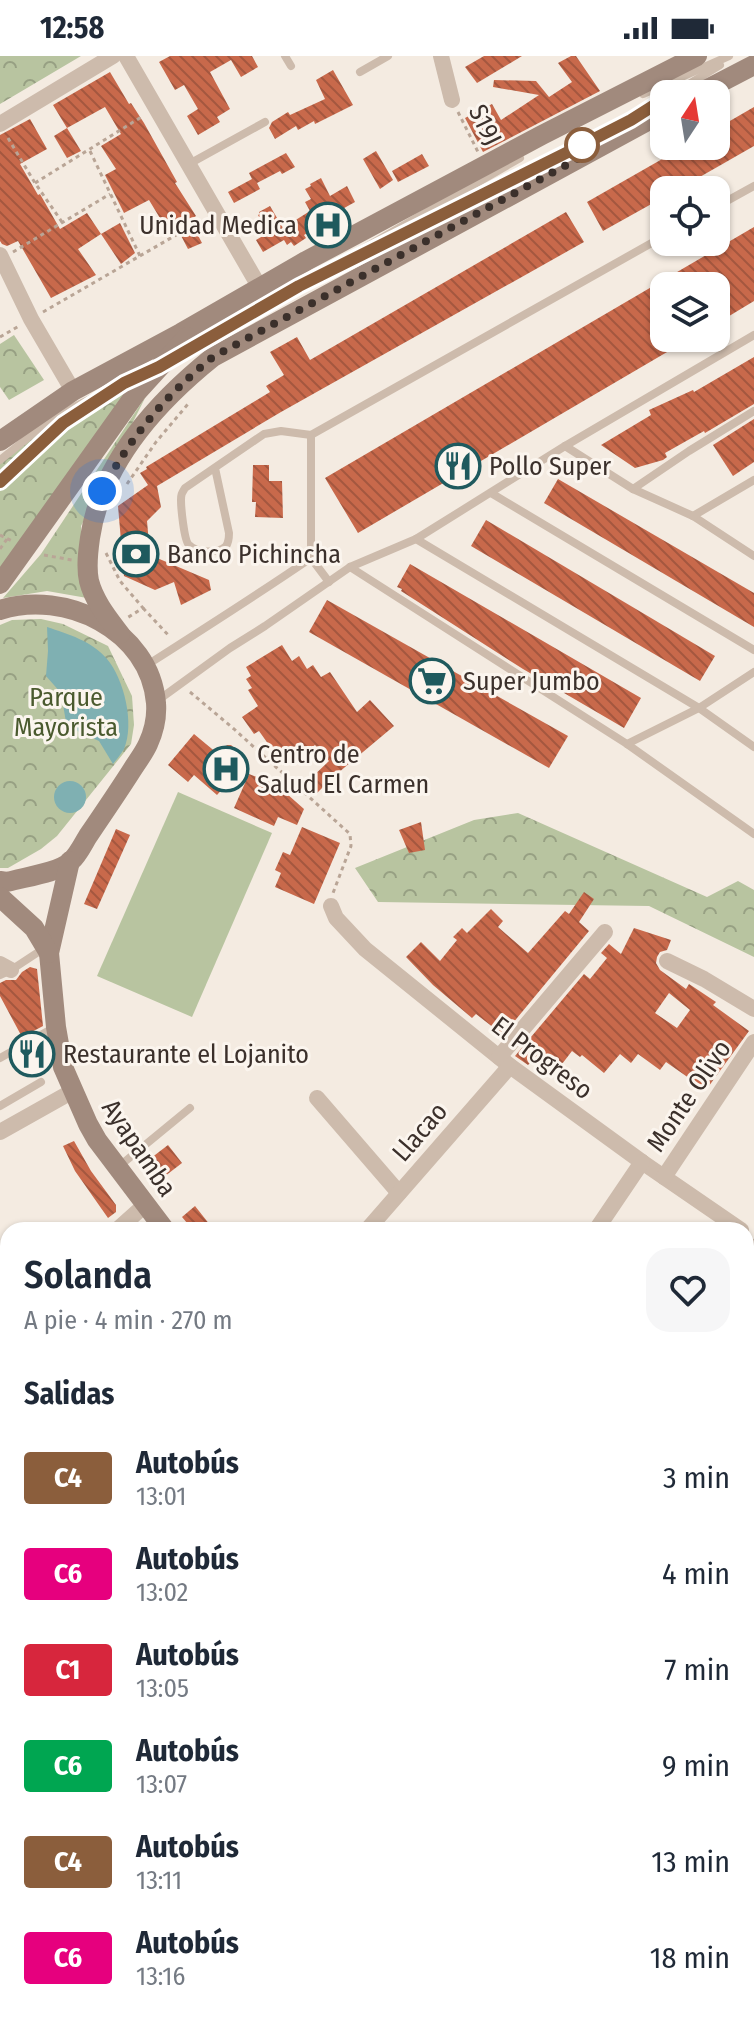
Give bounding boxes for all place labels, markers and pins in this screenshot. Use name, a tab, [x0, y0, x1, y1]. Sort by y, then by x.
unlabelled marker	[565, 128, 599, 162]
hospital icon: Unidad Medica	[304, 201, 352, 249]
place label: Unidad Medica	[139, 210, 297, 241]
restaurant icon: Pollo Super	[434, 442, 482, 490]
place label: Pollo Super	[489, 451, 611, 482]
bank icon: Banco Pichincha	[112, 530, 160, 578]
place label: Banco Pichincha	[167, 539, 341, 570]
supermarket icon: Super Jumbo	[408, 657, 456, 705]
place label: Super Jumbo	[463, 666, 600, 697]
place label: Centro de Salud El Carmen	[257, 739, 429, 800]
hospital icon: Centro de Salud El Carmen	[202, 745, 250, 793]
restaurant icon: Restaurante el Lojanito	[8, 1030, 56, 1078]
place label: Restaurante el Lojanito	[63, 1039, 309, 1070]

